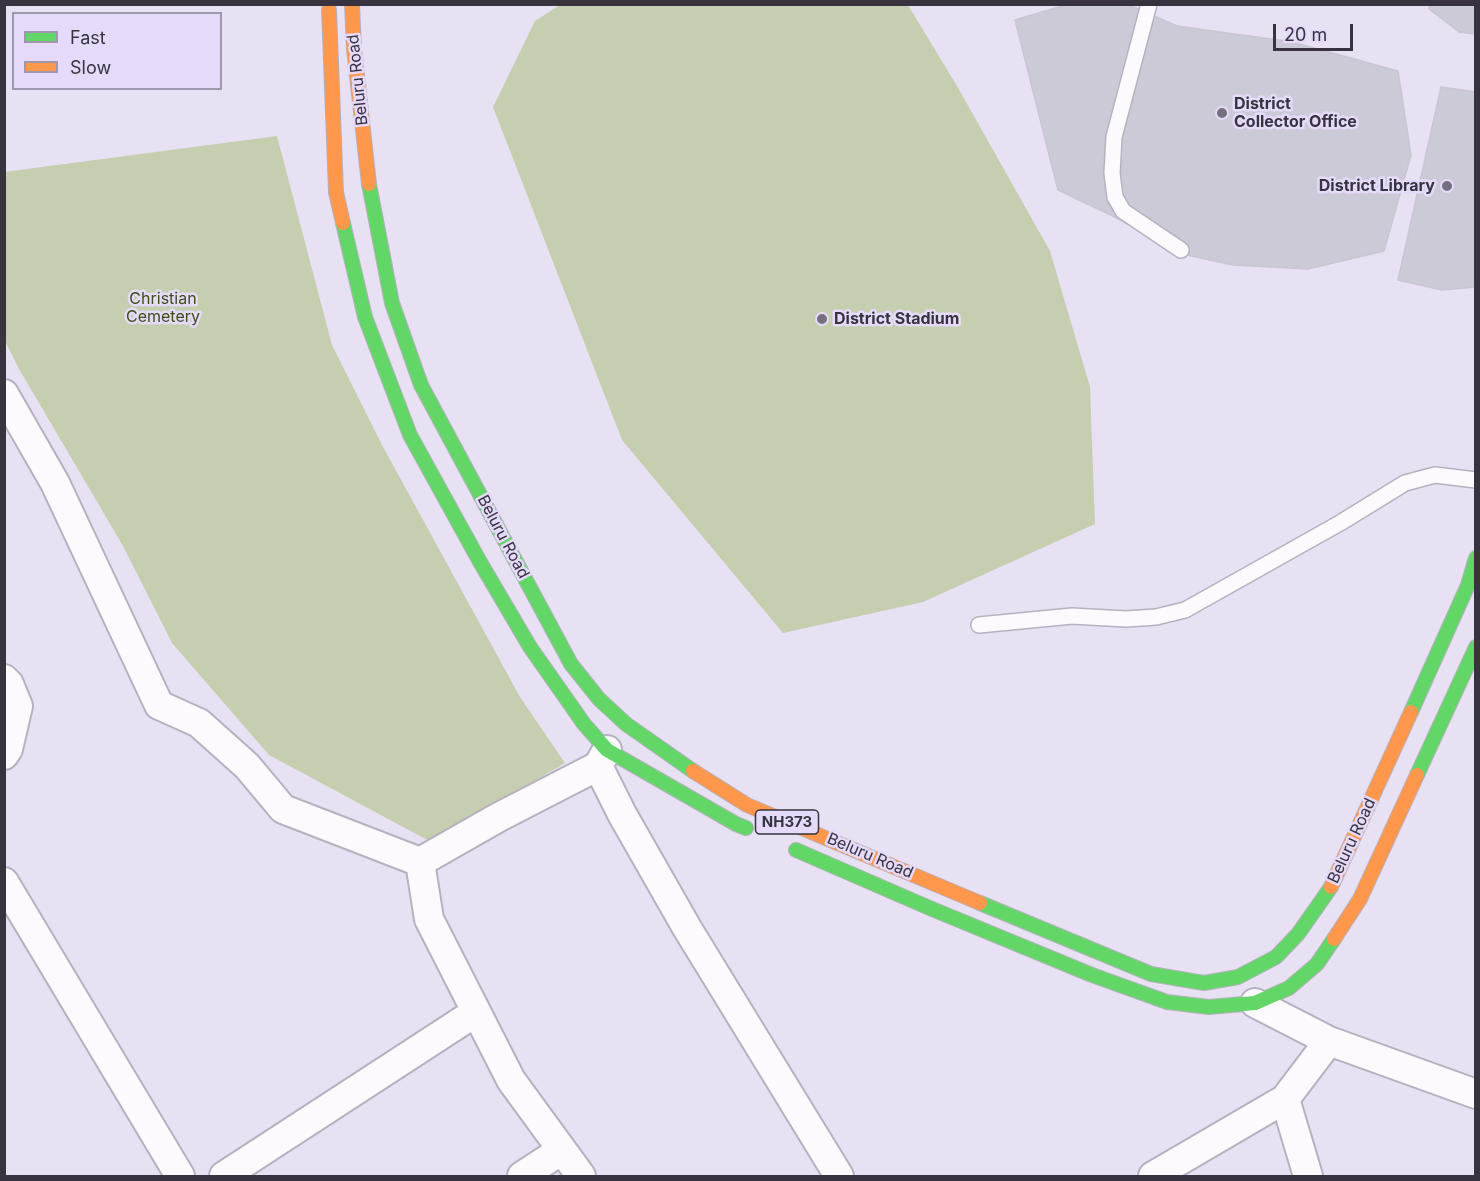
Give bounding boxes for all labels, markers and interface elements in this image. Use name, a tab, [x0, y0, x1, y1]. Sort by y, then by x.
legend	[12, 12, 222, 90]
scale bar	[1276, 12, 1356, 50]
text: 20 m	[1284, 24, 1327, 45]
text: Fast	[70, 27, 106, 48]
street label: Beluru Road	[344, 33, 372, 127]
text: Slow	[70, 57, 111, 78]
place label: District Collector Office	[1234, 94, 1357, 132]
marker: District Collector Office	[1215, 106, 1229, 120]
place label: District Library	[1319, 176, 1435, 196]
marker: District Library	[1440, 179, 1454, 193]
park label: Christian Cemetery	[126, 289, 200, 327]
place label: District Stadium	[834, 309, 959, 329]
marker: District Stadium	[815, 312, 829, 326]
street label: Beluru Road	[473, 492, 533, 582]
street label: Beluru Road	[1324, 795, 1380, 887]
road number: NH373	[756, 810, 818, 834]
street label: Beluru Road	[824, 829, 916, 883]

